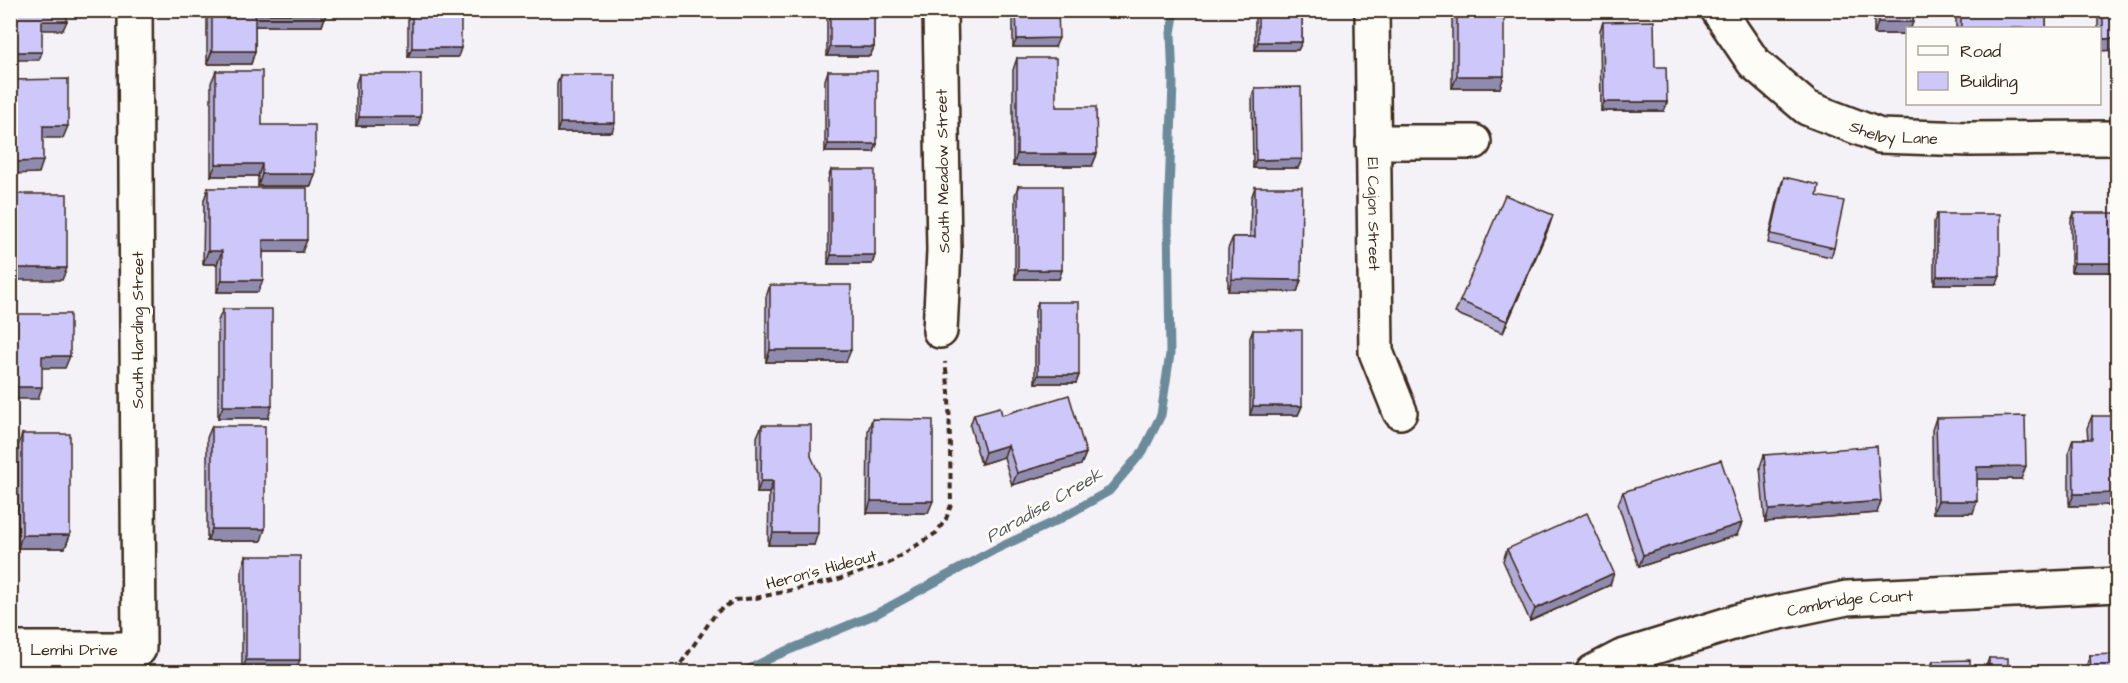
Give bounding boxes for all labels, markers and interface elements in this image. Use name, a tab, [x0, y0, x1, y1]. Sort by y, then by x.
legend	[1906, 27, 2101, 105]
text: Road	[1960, 39, 2001, 64]
text: Building	[1960, 69, 2018, 95]
street label: South Meadow Street	[931, 88, 955, 253]
street label: Shelby Lane	[1846, 115, 1939, 150]
street label: El Cajon Street	[1362, 157, 1385, 271]
street label: South Harding Street	[127, 251, 150, 409]
water label: Paradise Creek	[981, 461, 1108, 549]
street label: Heron's Hideout	[763, 544, 880, 595]
street label: Cambridge Court	[1785, 585, 1914, 622]
street label: Lemhi Drive	[30, 639, 118, 661]

